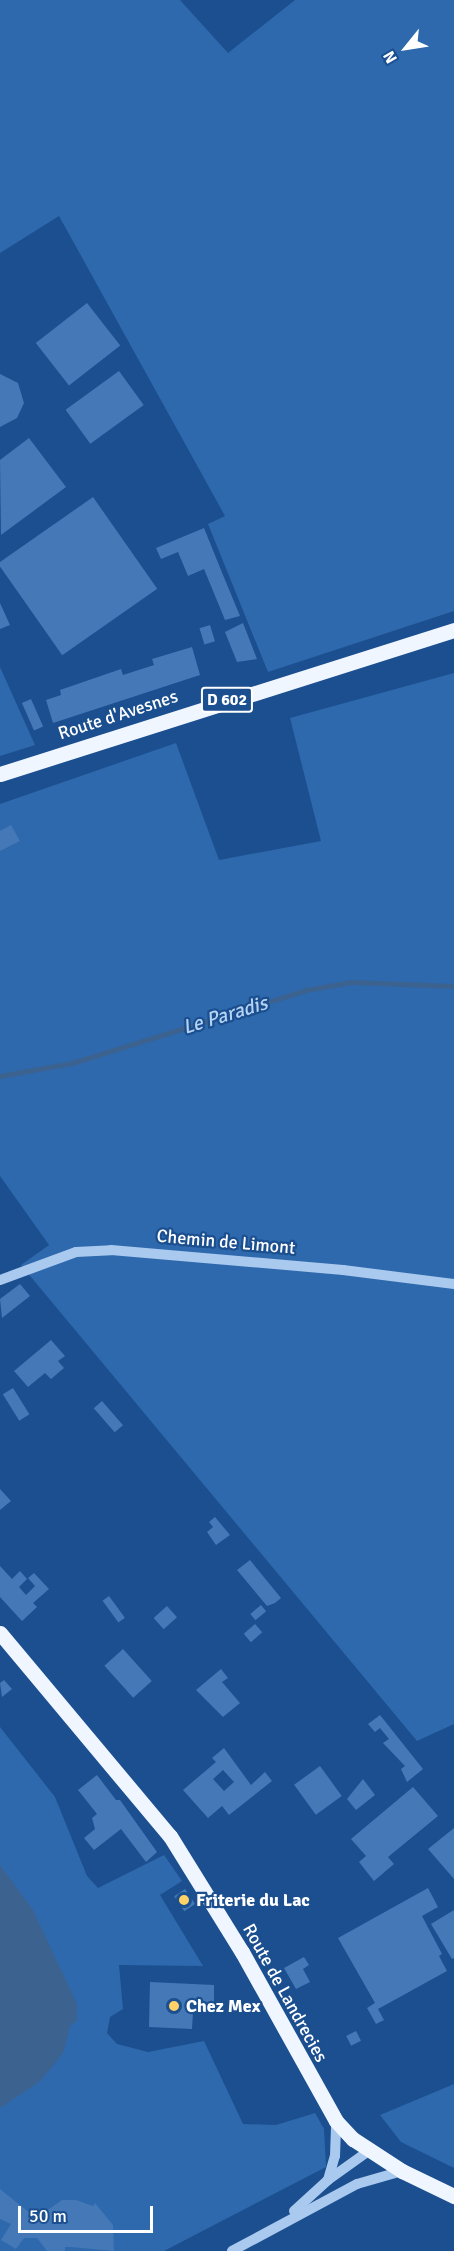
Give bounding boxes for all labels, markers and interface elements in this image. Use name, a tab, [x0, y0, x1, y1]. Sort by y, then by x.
north arrow	[376, 18, 436, 78]
text: N	[379, 47, 402, 67]
street label: Route d'Avesnes	[56, 686, 180, 744]
road number: D 602	[200, 687, 254, 713]
water label: Le Paradis	[180, 991, 270, 1039]
street label: Chemin de Limont	[156, 1225, 296, 1259]
place label: Friterie du Lac	[196, 1889, 310, 1911]
marker: Friterie du Lac	[177, 1893, 191, 1907]
street label: Route de Landrecies	[238, 1920, 332, 2066]
place label: Chez Mex	[186, 1995, 260, 2017]
marker: Chez Mex	[167, 1999, 181, 2013]
scale bar	[21, 2194, 156, 2232]
text: 50 m	[29, 2205, 67, 2227]

